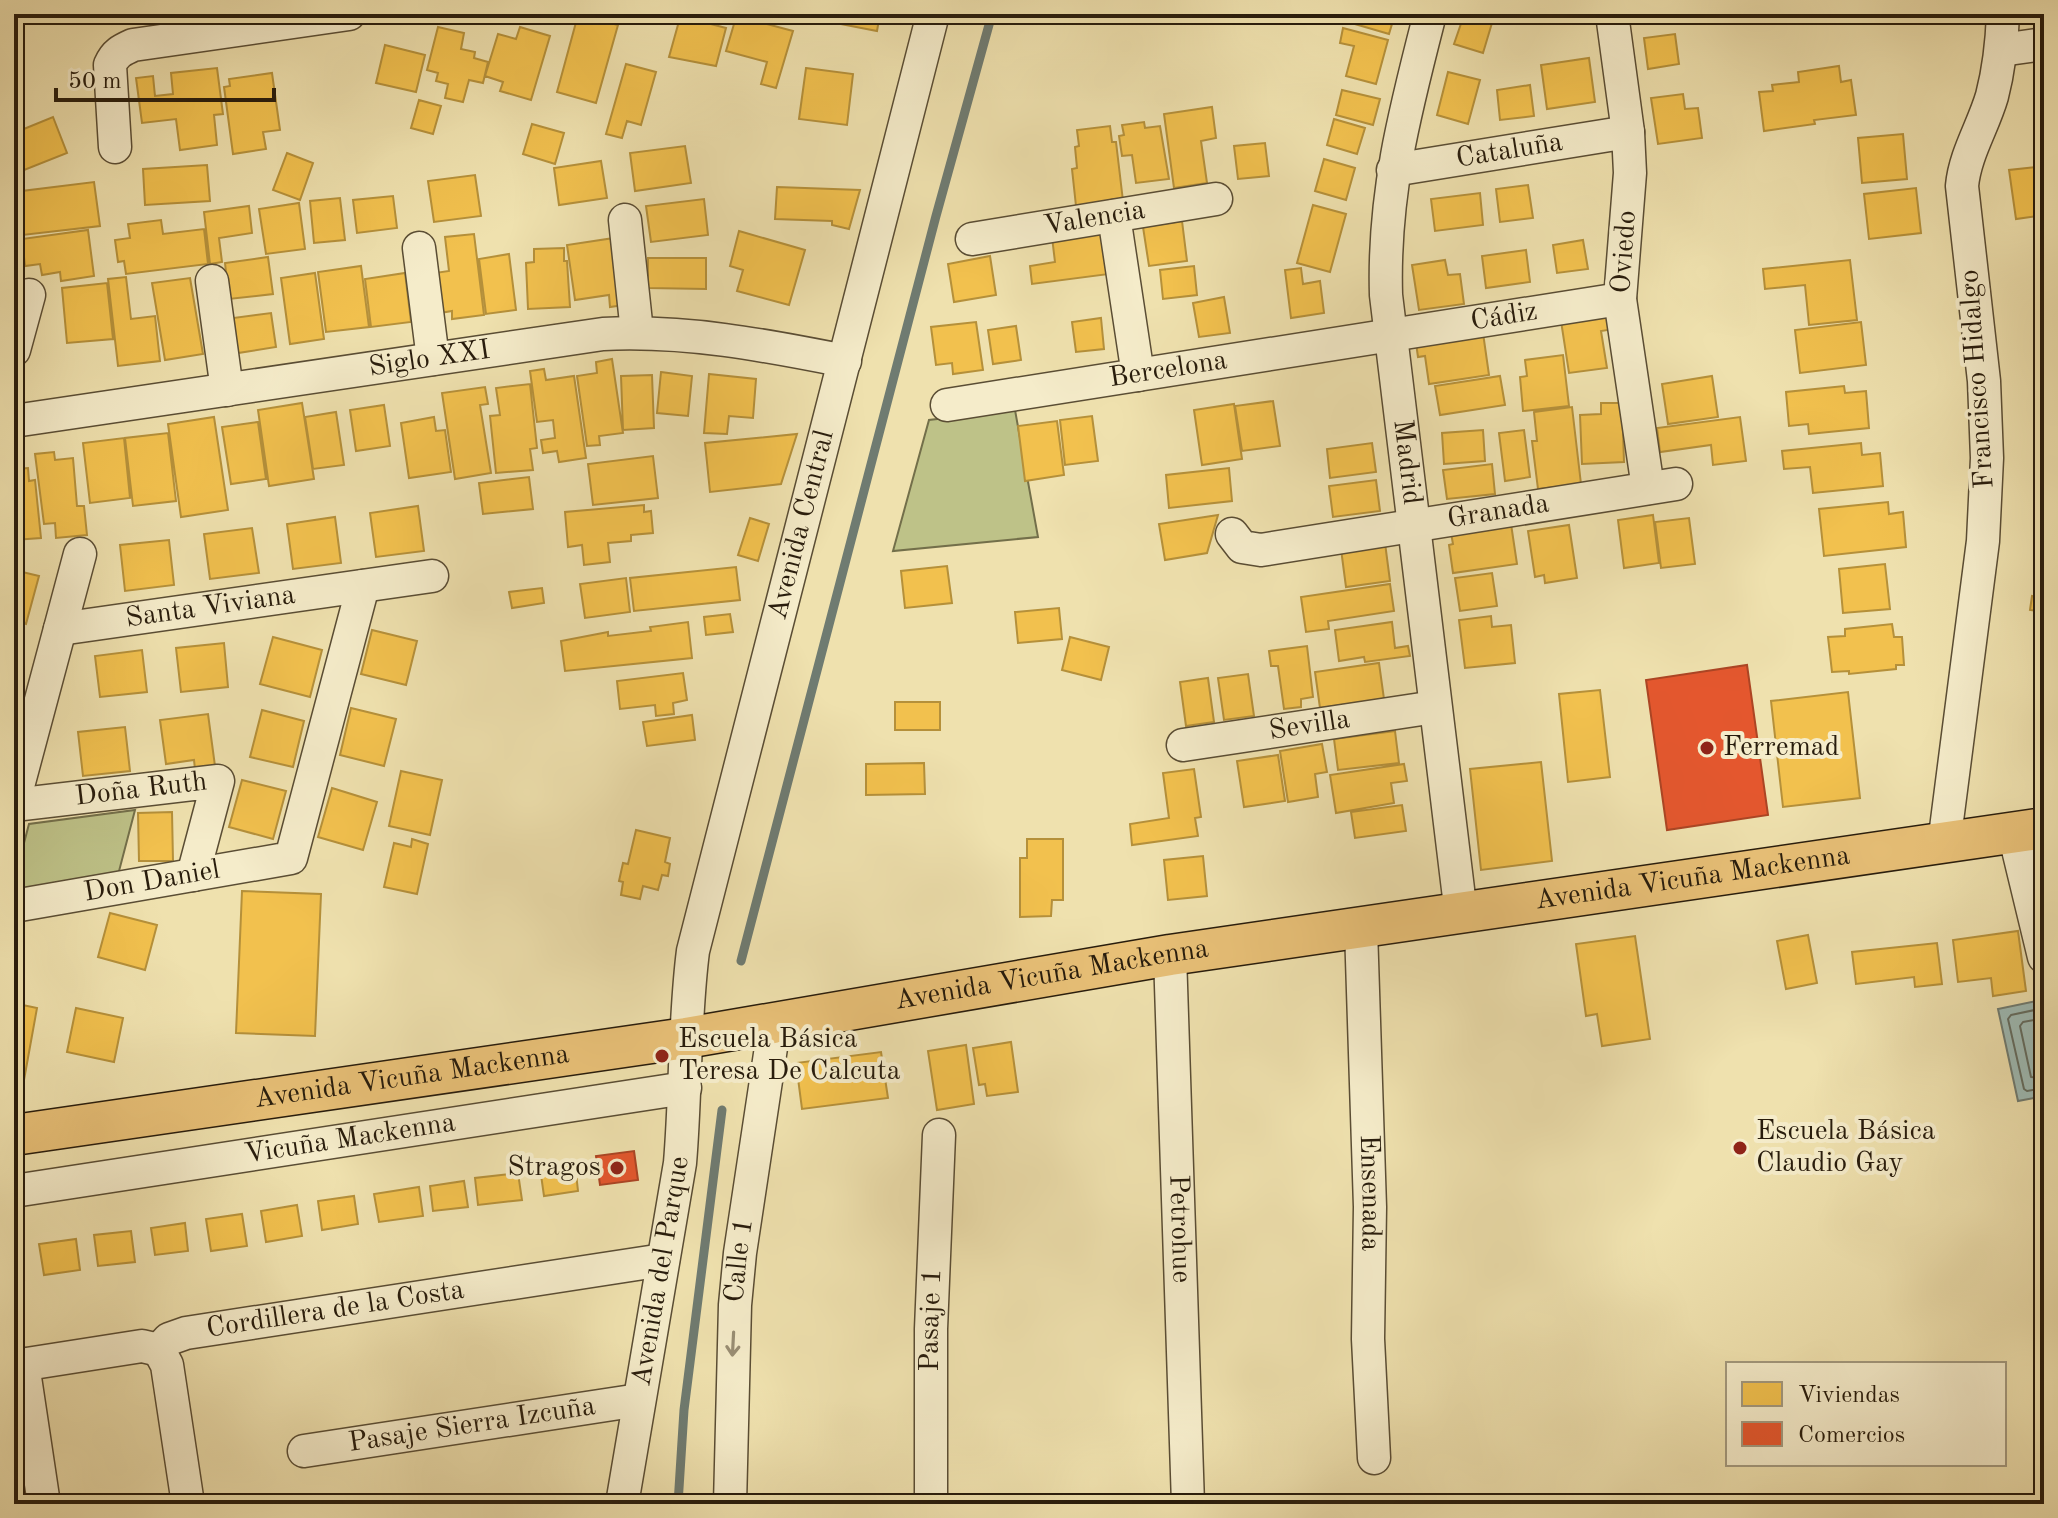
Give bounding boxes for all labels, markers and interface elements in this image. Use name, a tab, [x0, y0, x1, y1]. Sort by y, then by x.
scale bar	[56, 52, 274, 102]
text: 50 m	[68, 70, 122, 94]
street label: Cataluña	[1454, 129, 1565, 174]
street label: Valencia	[1042, 197, 1147, 241]
street label: Oviedo	[1608, 209, 1642, 295]
street label: Francisco Hidalgo	[1956, 268, 2000, 490]
street label: Cádiz	[1469, 298, 1539, 336]
street label: Siglo XXI	[367, 337, 492, 382]
street label: Bercelona	[1107, 347, 1229, 393]
street label: Madrid	[1387, 418, 1425, 506]
street label: Avenida Central	[764, 427, 840, 623]
street label: Granada	[1445, 490, 1552, 534]
street label: Santa Viviana	[124, 582, 297, 633]
street label: Sevilla	[1267, 706, 1352, 746]
place label: Ferremad	[1723, 734, 1839, 762]
marker: Ferremad	[1698, 739, 1716, 757]
street label: Doña Ruth	[74, 768, 209, 812]
street label: Avenida Vicuña Mackenna	[1533, 842, 1852, 916]
street label: Don Daniel	[82, 857, 222, 908]
street label: Avenida Vicuña Mackenna	[893, 936, 1211, 1016]
place label: Escuela Básica Teresa De Calcuta	[678, 1026, 901, 1086]
street label: Avenida Vicuña Mackenna	[252, 1041, 571, 1114]
marker: Escuela Básica Teresa De Calcuta	[653, 1047, 671, 1065]
street label: Vicuña Mackenna	[243, 1109, 458, 1169]
place label: Escuela Básica Claudio Gay	[1756, 1118, 1936, 1178]
street label: Ensenada	[1354, 1134, 1384, 1252]
marker: Escuela Básica Claudio Gay	[1731, 1139, 1749, 1157]
place label: Stragos	[507, 1154, 601, 1182]
street label: Avenida del Parque	[628, 1155, 695, 1389]
marker: Stragos	[608, 1159, 626, 1177]
street label: Petrohue	[1163, 1174, 1195, 1284]
street label: Calle 1	[721, 1216, 759, 1304]
street label: Pasaje 1	[917, 1268, 947, 1372]
street label: Cordillera de la Costa	[204, 1277, 466, 1344]
one-way arrow	[726, 1330, 741, 1357]
legend	[1726, 1362, 2006, 1466]
text: Viviendas	[1798, 1384, 1900, 1408]
street label: Pasaje Sierra Izcuña	[347, 1393, 598, 1458]
text: Comercios	[1798, 1424, 1905, 1448]

